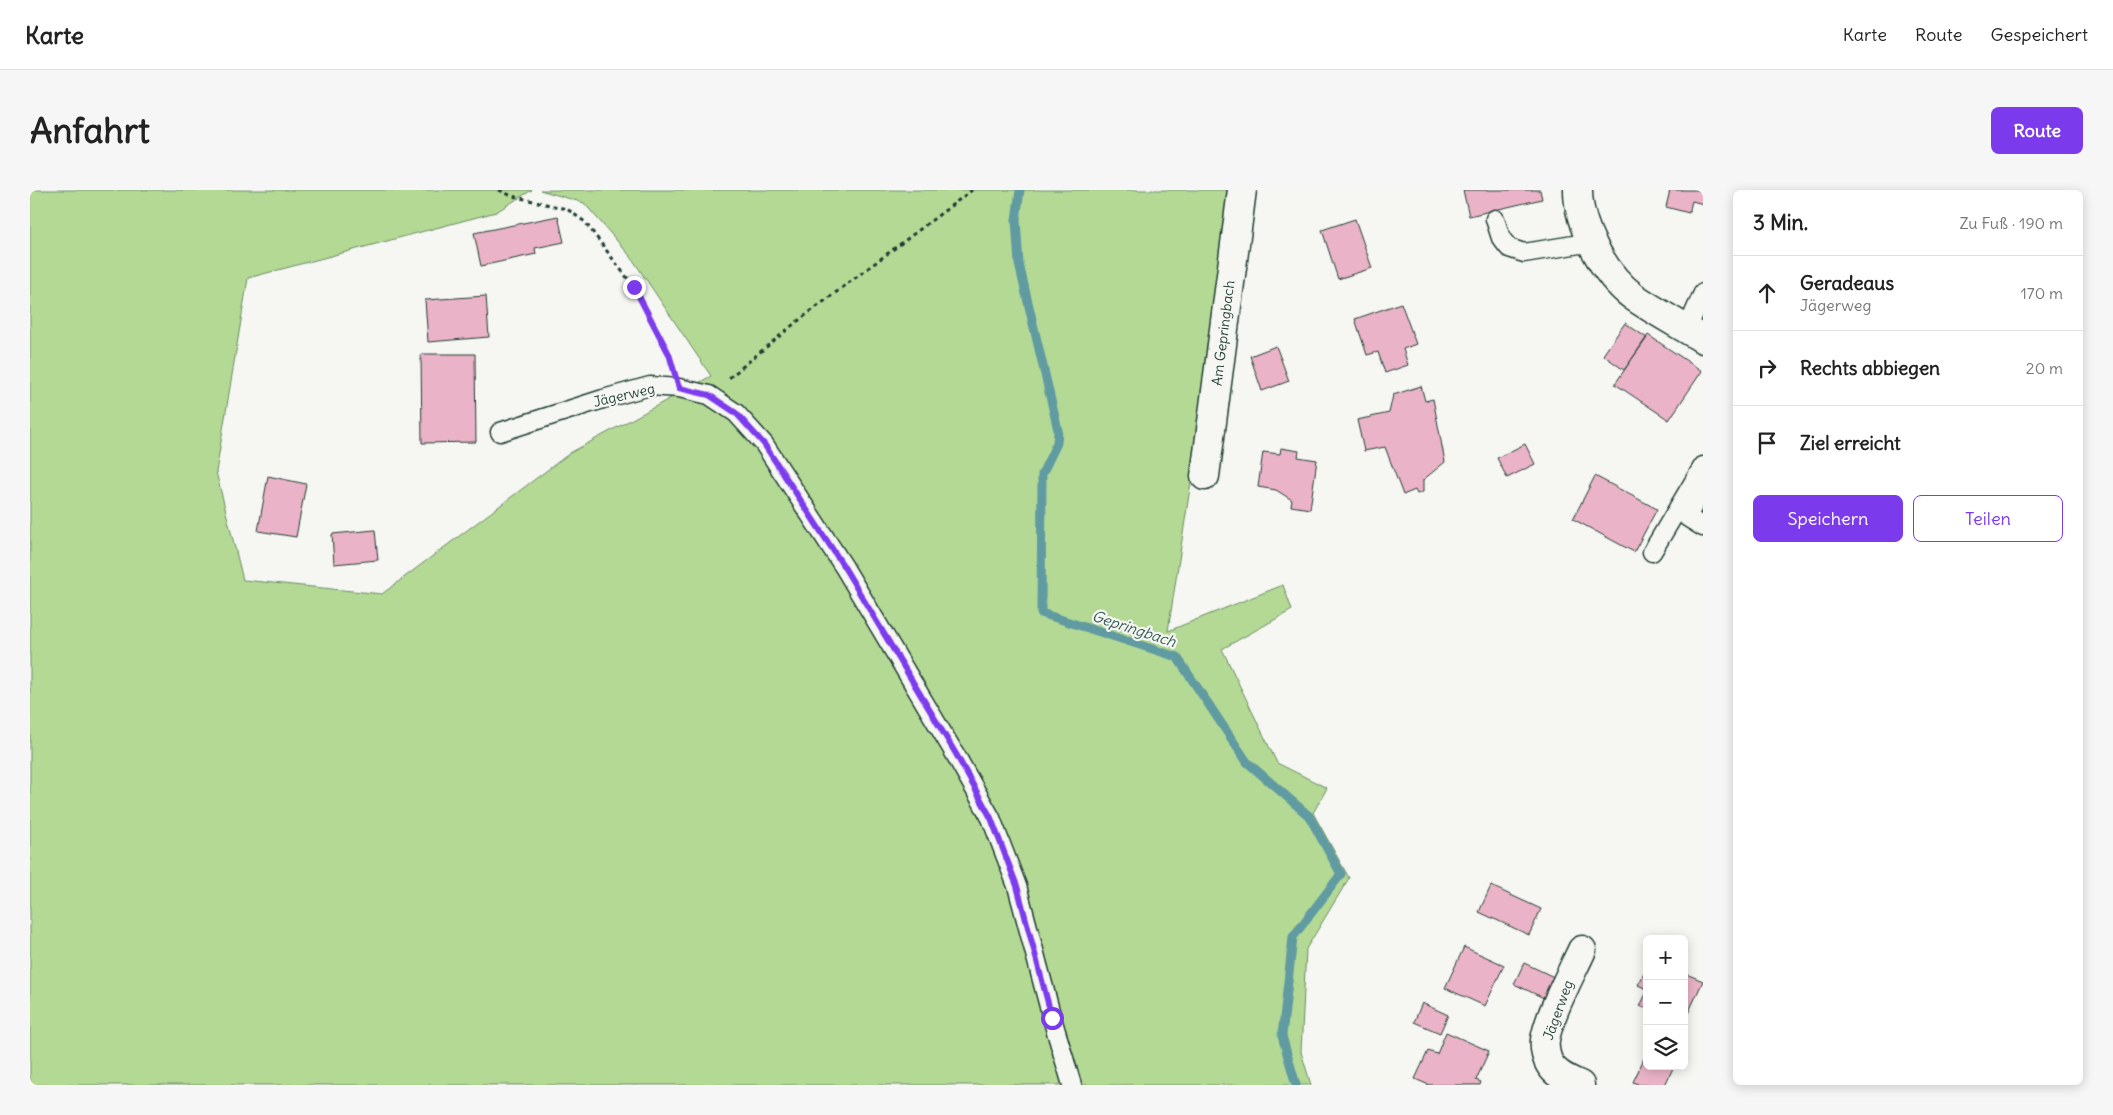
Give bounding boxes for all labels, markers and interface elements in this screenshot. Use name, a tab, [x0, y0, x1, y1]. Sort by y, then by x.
text: Karte	[25, 20, 84, 50]
text: Karte	[1843, 23, 1887, 46]
text: Route	[1915, 23, 1962, 46]
text: Gespeichert	[1990, 23, 2088, 46]
button: Route	[1991, 107, 2083, 154]
text: Anfahrt	[30, 108, 150, 152]
text: 3 Min.	[1753, 209, 1808, 236]
text: Zu Fuß · 190 m	[1960, 213, 2063, 233]
text: Geradeaus	[1800, 271, 1894, 295]
route end	[623, 276, 646, 299]
street label: Am Gepringbach	[1208, 279, 1238, 387]
icon: ahead	[1753, 279, 1781, 307]
text: 170 m	[2020, 283, 2063, 303]
text: Jägerweg	[1800, 295, 1871, 315]
icon: right	[1753, 354, 1781, 382]
text: Rechts abbiegen	[1800, 356, 1940, 380]
text: 20 m	[2026, 358, 2063, 378]
street label: Jägerweg	[592, 379, 656, 411]
icon: arrive	[1753, 429, 1781, 457]
text: Ziel erreicht	[1800, 431, 1901, 455]
button: Speichern	[1753, 495, 1903, 542]
button: Teilen	[1913, 495, 2063, 542]
water label: Gepringbach	[1090, 606, 1179, 651]
map controls	[1643, 935, 1688, 1070]
button: +	[1643, 935, 1688, 980]
street label: Jägerweg	[1539, 978, 1577, 1042]
button: −	[1643, 980, 1688, 1025]
route start	[1041, 1007, 1064, 1030]
button: layers	[1643, 1025, 1688, 1070]

